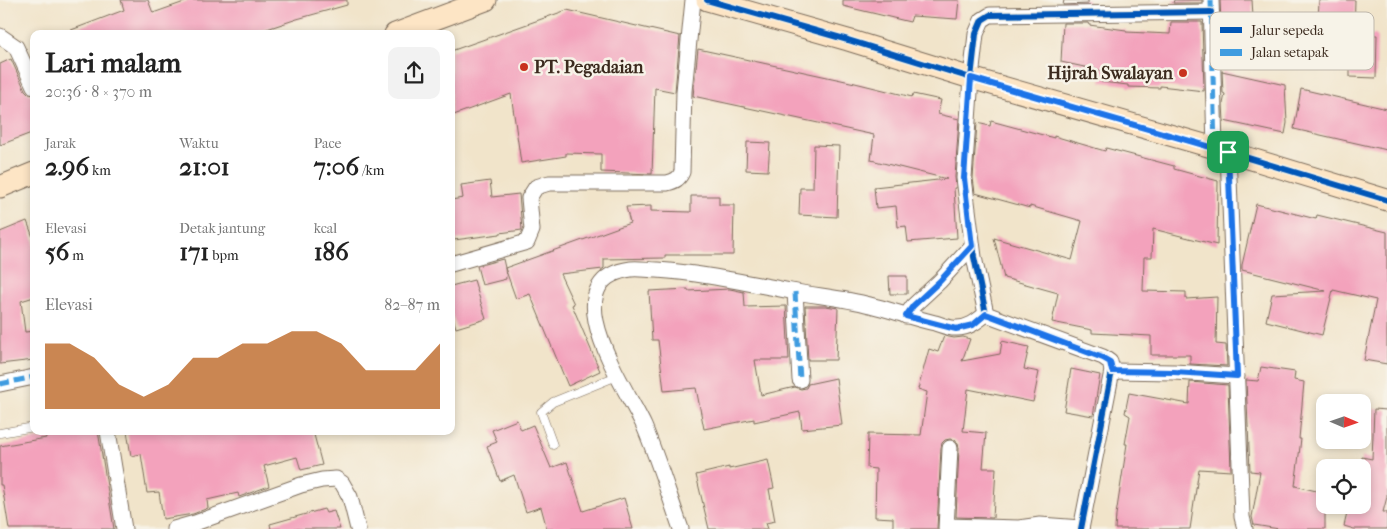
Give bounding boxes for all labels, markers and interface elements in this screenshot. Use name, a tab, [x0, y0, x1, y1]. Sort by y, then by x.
legend	[1210, 12, 1374, 70]
text: Jalur sepeda	[1250, 22, 1324, 39]
text: Jalan setapak	[1250, 44, 1330, 61]
text: Lari malam	[45, 46, 181, 79]
button: share	[388, 47, 440, 99]
place label: PT. Pegadaian	[534, 57, 644, 78]
marker: PT. Pegadaian	[518, 61, 530, 73]
place label: Hijrah Swalayan	[1047, 63, 1174, 84]
marker: Hijrah Swalayan	[1177, 67, 1189, 79]
text: 20:36 · 8 × 370 m	[45, 82, 152, 101]
pin	[1207, 131, 1249, 173]
text: Jarak	[45, 135, 76, 152]
text: Waktu	[179, 135, 219, 152]
text: Pace	[314, 135, 342, 152]
icon: arrive	[1214, 138, 1242, 166]
text: 2.96	[45, 152, 89, 181]
text: 21:01	[179, 152, 230, 181]
text: 7:06	[314, 152, 359, 181]
text: km	[89, 162, 111, 179]
text: /km	[359, 162, 384, 179]
text: Elevasi	[45, 220, 87, 237]
text: Detak jantung	[179, 220, 265, 237]
text: kcal	[314, 220, 337, 237]
text: 56	[45, 237, 69, 266]
text: 171	[179, 237, 209, 266]
text: 186	[314, 237, 349, 266]
text: m	[69, 247, 84, 264]
text: bpm	[209, 247, 239, 264]
text: Elevasi	[45, 295, 93, 314]
text: 82–87 m	[384, 295, 440, 314]
north arrow	[1316, 394, 1371, 449]
map controls	[1316, 394, 1371, 514]
button: locate	[1316, 459, 1371, 514]

